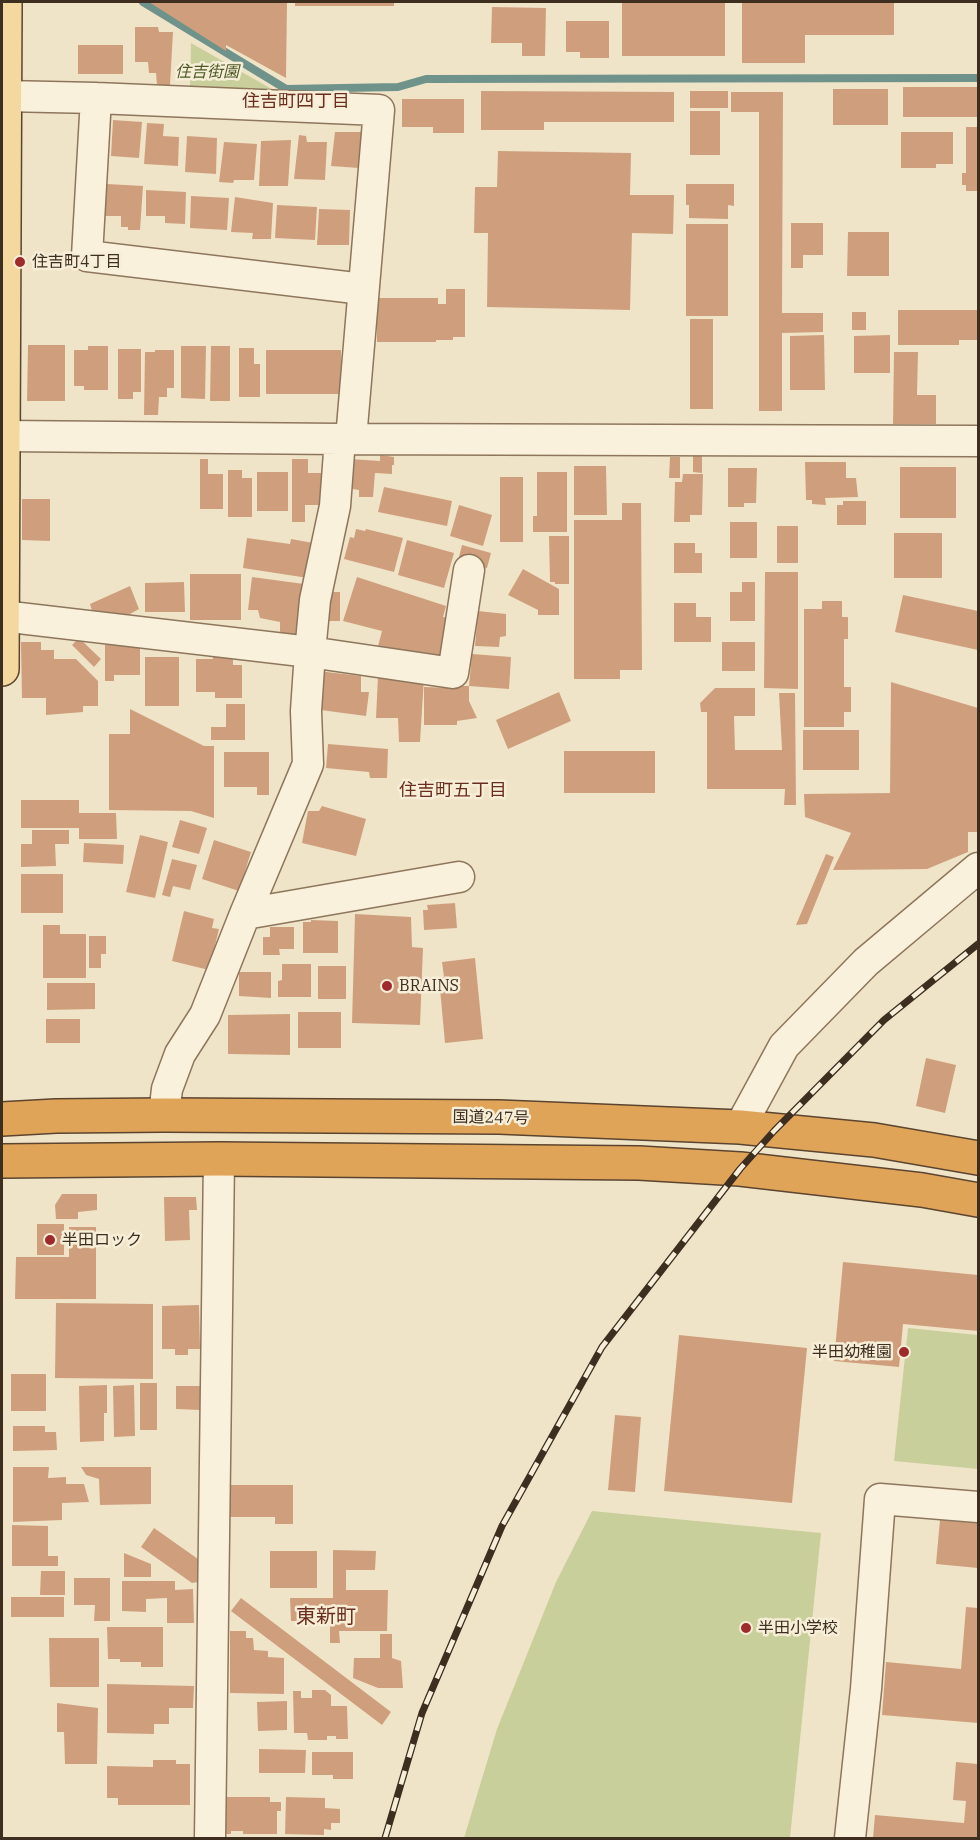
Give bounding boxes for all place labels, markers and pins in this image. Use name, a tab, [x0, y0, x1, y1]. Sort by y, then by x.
place label: 住吉町4丁目	[32, 252, 122, 272]
marker: 住吉町4丁目	[13, 255, 27, 269]
place label: BRAINS	[399, 976, 459, 996]
marker: BRAINS	[380, 979, 394, 993]
place label: 半田ロック	[62, 1230, 142, 1250]
marker: 半田ロック	[43, 1233, 57, 1247]
place label: 半田幼稚園	[812, 1342, 892, 1362]
marker: 半田幼稚園	[897, 1345, 911, 1359]
place label: 半田小学校	[758, 1618, 838, 1638]
marker: 半田小学校	[739, 1621, 753, 1635]

